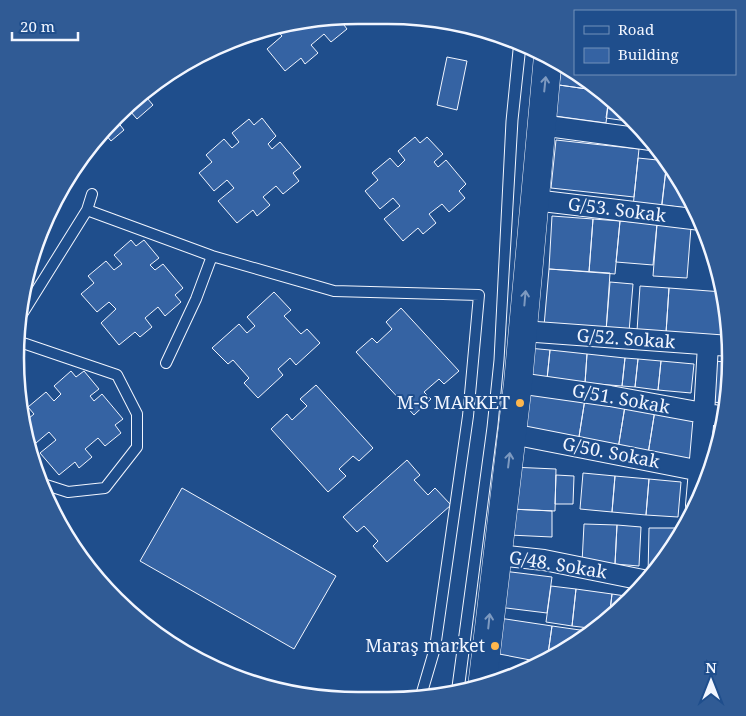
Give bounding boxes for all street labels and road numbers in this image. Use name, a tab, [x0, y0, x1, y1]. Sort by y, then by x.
street label: G/53. Sokak	[567, 191, 668, 227]
street label: G/52. Sokak	[576, 323, 677, 353]
street label: G/51. Sokak	[570, 378, 672, 418]
street label: G/50. Sokak	[560, 431, 662, 473]
street label: G/48. Sokak	[508, 544, 609, 584]

